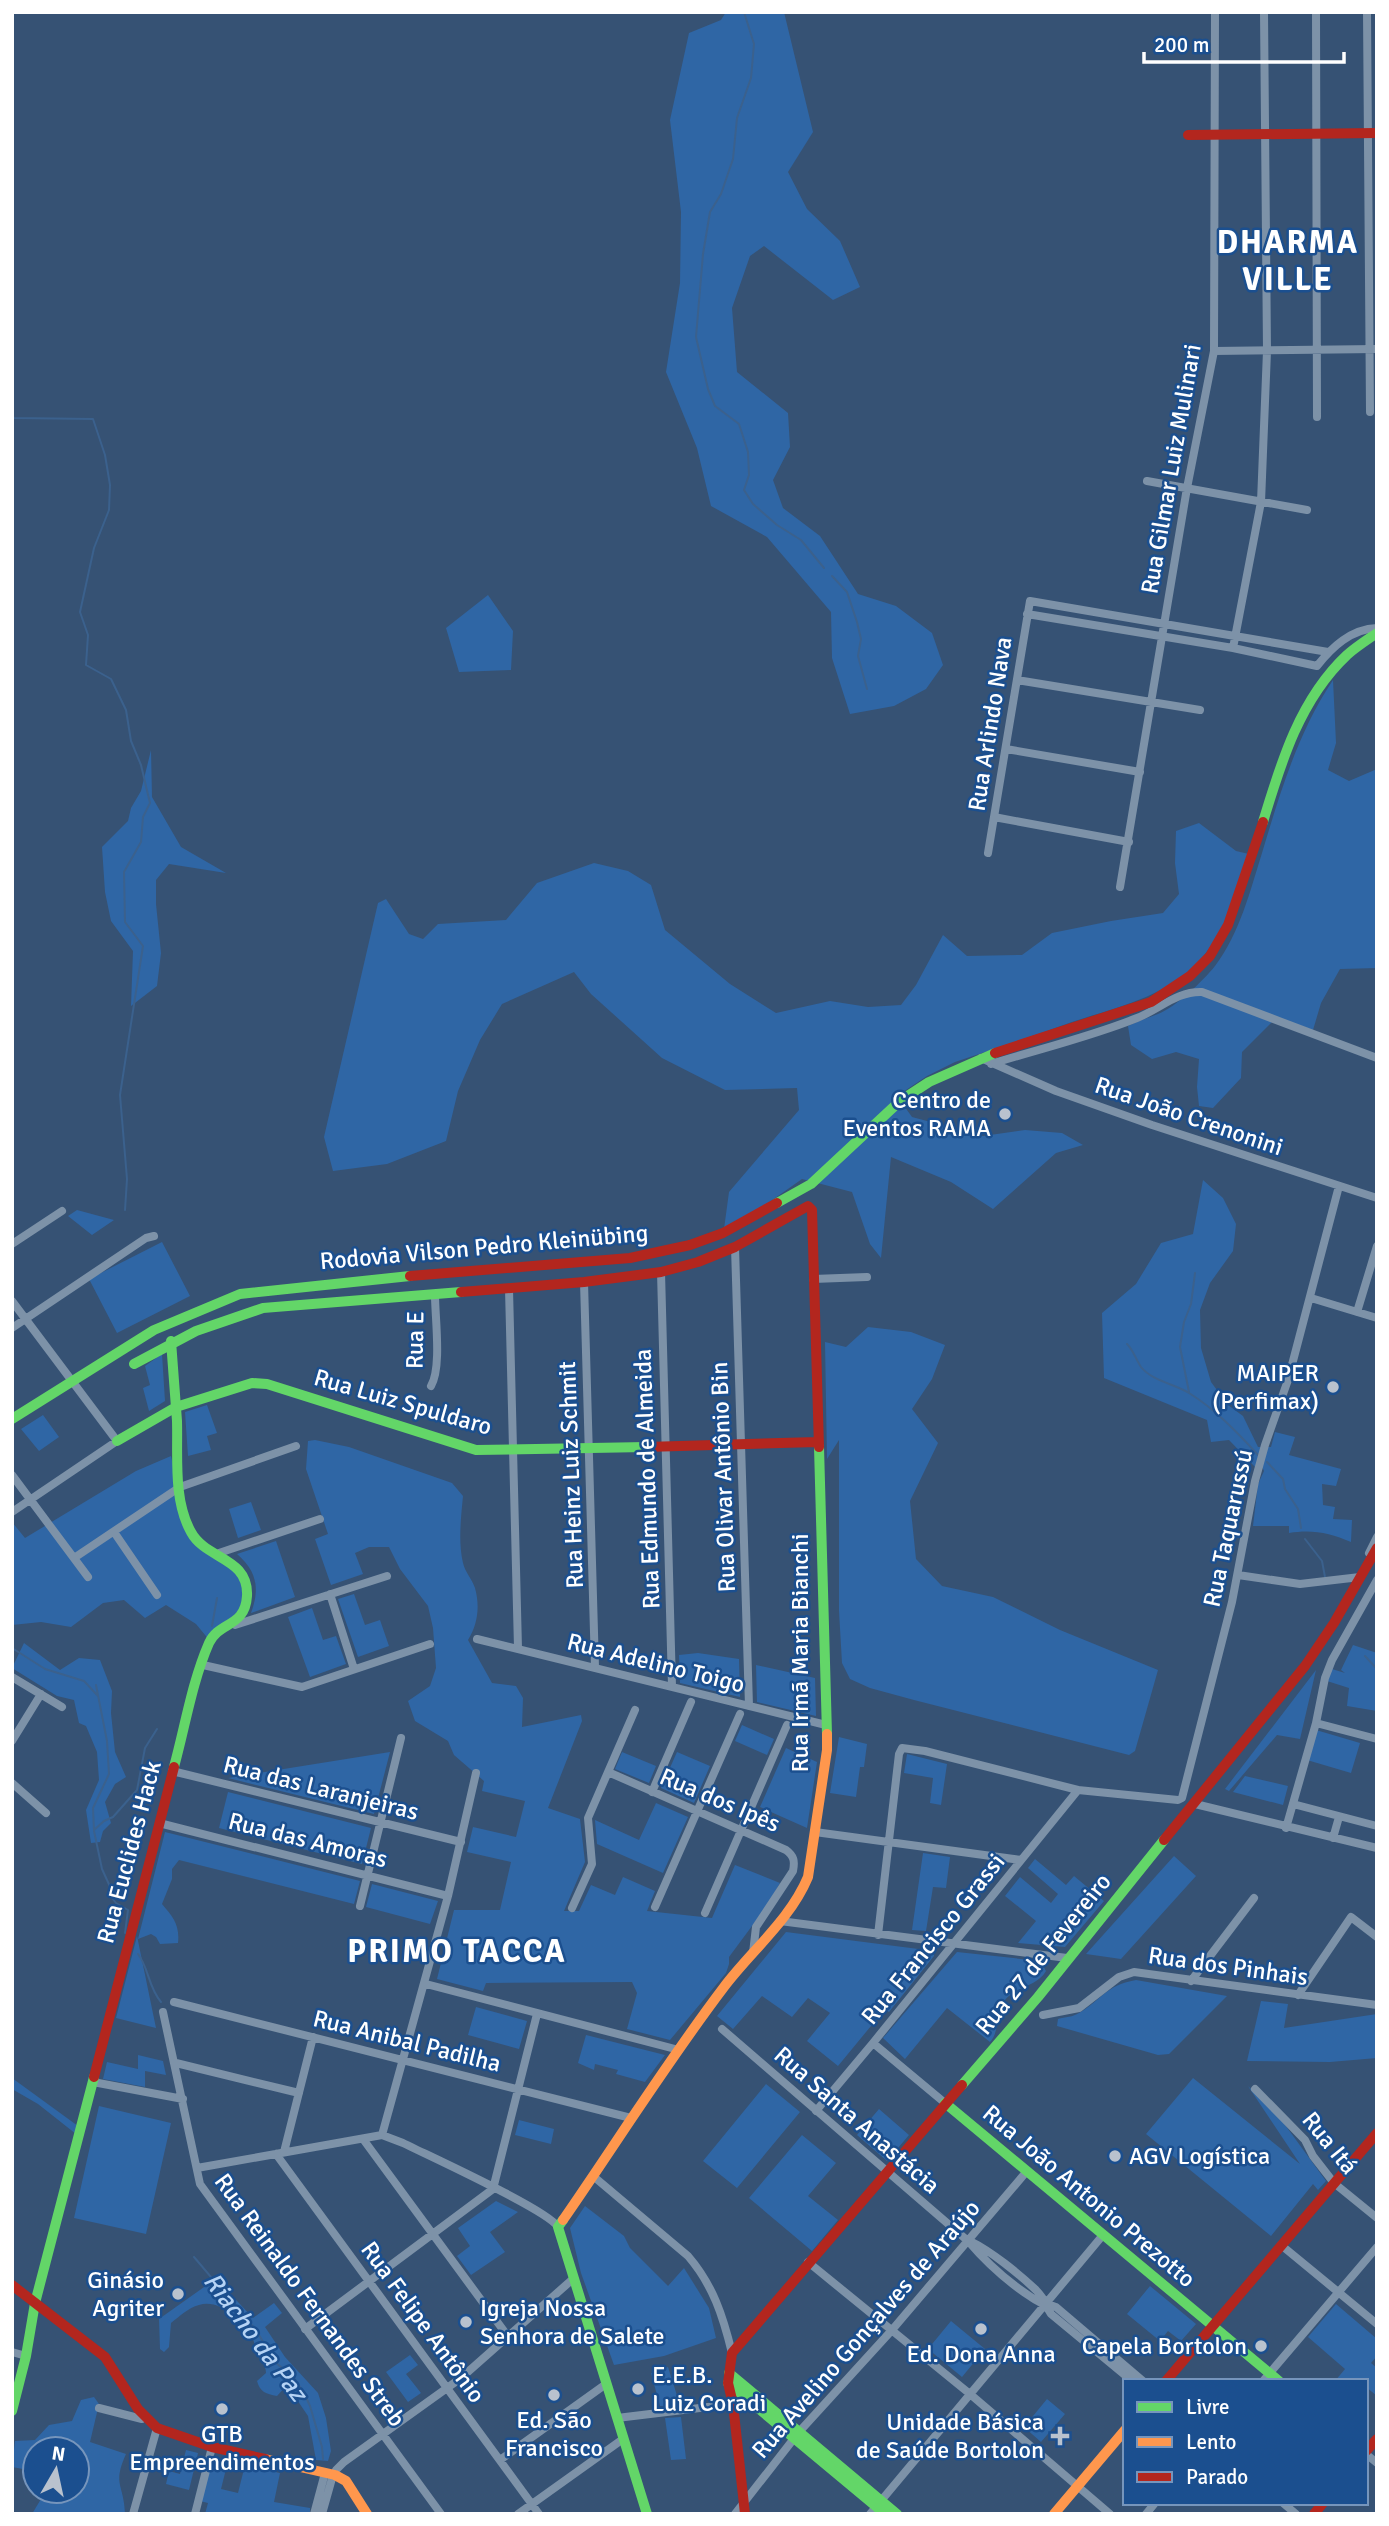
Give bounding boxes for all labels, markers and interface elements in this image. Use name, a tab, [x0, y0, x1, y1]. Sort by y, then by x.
scale bar	[1144, 21, 1344, 65]
text: 200 m	[1154, 32, 1209, 58]
district label: DHARMA VILLE	[1217, 223, 1359, 299]
street label: Rua Gilmar Luiz Mulinari	[1134, 342, 1208, 596]
street label: Rua Arlindo Nava	[961, 635, 1019, 813]
street label: Rua João Crenonini	[1091, 1070, 1287, 1162]
place label: Centro de Eventos RAMA	[842, 1085, 991, 1143]
marker: Centro de Eventos RAMA	[997, 1106, 1013, 1122]
street label: Rodovia Vilson Pedro Kleinübing	[319, 1218, 649, 1276]
street label: Rua E	[399, 1311, 431, 1369]
street label: Rua Edmundo de Almeida	[627, 1348, 667, 1610]
place label: MAIPER (Perfimax)	[1212, 1358, 1319, 1416]
street label: Rua Heinz Luiz Schmit	[552, 1361, 590, 1589]
street label: Rua Olivar Antônio Bin	[704, 1361, 742, 1593]
street label: Rua Luiz Spuldaro	[311, 1362, 495, 1442]
marker: MAIPER (Perfimax)	[1325, 1379, 1341, 1395]
street label: Rua Taquarussú	[1197, 1446, 1259, 1610]
street label: Rua Irmã Maria Bianchi	[785, 1534, 815, 1772]
street label: Rua Adelino Toigo	[564, 1626, 748, 1700]
street label: Rua das Laranjeiras	[220, 1749, 422, 1827]
street label: Rua Euclides Hack	[90, 1757, 168, 1947]
street label: Rua dos Ipês	[655, 1761, 785, 1839]
street label: Rua das Amoras	[225, 1806, 391, 1874]
street label: Rua Francisco Grassi	[855, 1847, 1011, 2031]
street label: Rua 27 de Fevereiro	[969, 1867, 1117, 2041]
district label: PRIMO TACCA	[347, 1932, 567, 1971]
street label: Rua dos Pinhais	[1146, 1940, 1310, 1992]
street label: Rua Anibal Padilha	[310, 2003, 504, 2079]
street label: Rua Santa Anastácia	[768, 2040, 946, 2200]
street label: Rua João Antonio Prezotto	[976, 2098, 1202, 2294]
street label: Rua Itá	[1296, 2106, 1364, 2180]
place label: AGV Logística	[1129, 2141, 1270, 2171]
marker: AGV Logística	[1107, 2148, 1123, 2164]
street label: Rua Reinaldo Fernandes Streb	[208, 2167, 412, 2433]
street label: Rua Avelino Gonçalves de Araújo	[745, 2193, 987, 2465]
street label: Rua Felipe Antônio	[354, 2235, 492, 2409]
place label: Ginásio Agriter	[87, 2265, 164, 2323]
water label: Riacho da Paz	[196, 2266, 315, 2410]
marker: Ginásio Agriter	[170, 2286, 186, 2302]
place label: Igreja Nossa Senhora de Salete	[480, 2293, 665, 2351]
marker: Igreja Nossa Senhora de Salete	[458, 2314, 474, 2330]
marker: Ed. Dona Anna	[973, 2321, 989, 2337]
place label: Capela Bortolon	[1082, 2331, 1247, 2361]
marker: Capela Bortolon	[1253, 2338, 1269, 2354]
place label: Ed. Dona Anna	[906, 2339, 1056, 2369]
place label: E.E.B. Luiz Coradi	[652, 2360, 766, 2418]
legend	[1123, 2379, 1368, 2505]
marker: E.E.B. Luiz Coradi	[630, 2381, 646, 2397]
marker: Ed. São Francisco	[546, 2387, 562, 2403]
text: Livre	[1186, 2394, 1229, 2420]
marker: GTB Empreendimentos	[214, 2401, 230, 2417]
place label: Ed. São Francisco	[505, 2405, 603, 2463]
place label: Unidade Básica de Saúde Bortolon	[856, 2407, 1044, 2465]
place label: GTB Empreendimentos	[129, 2419, 315, 2477]
marker: Unidade Básica de Saúde Bortolon	[1050, 2426, 1070, 2446]
text: Lento	[1186, 2429, 1236, 2455]
north arrow	[21, 2435, 91, 2505]
text: N	[50, 2441, 67, 2467]
text: Parado	[1186, 2464, 1248, 2490]

